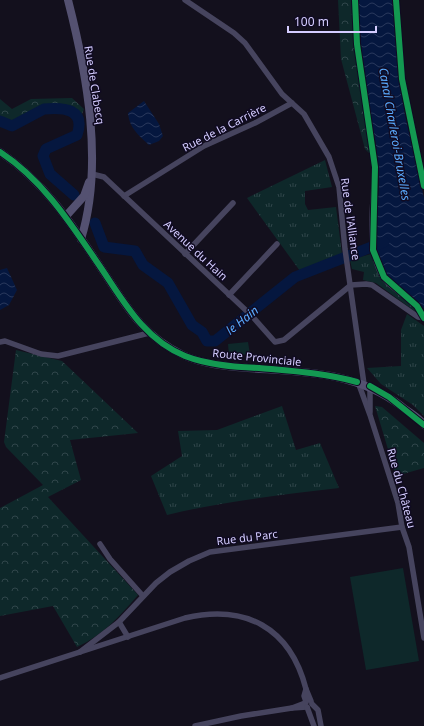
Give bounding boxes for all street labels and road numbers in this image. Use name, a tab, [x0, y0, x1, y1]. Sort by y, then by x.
street label: Rue de Clabecq	[81, 45, 109, 125]
street label: Rue de la Carrière	[180, 99, 268, 155]
street label: Rue de l'Alliance	[338, 177, 364, 261]
street label: Avenue du Hain	[161, 217, 231, 283]
street label: Route Provinciale	[212, 345, 302, 369]
street label: Rue du Château	[384, 446, 420, 530]
street label: Rue du Parc	[216, 526, 278, 548]

